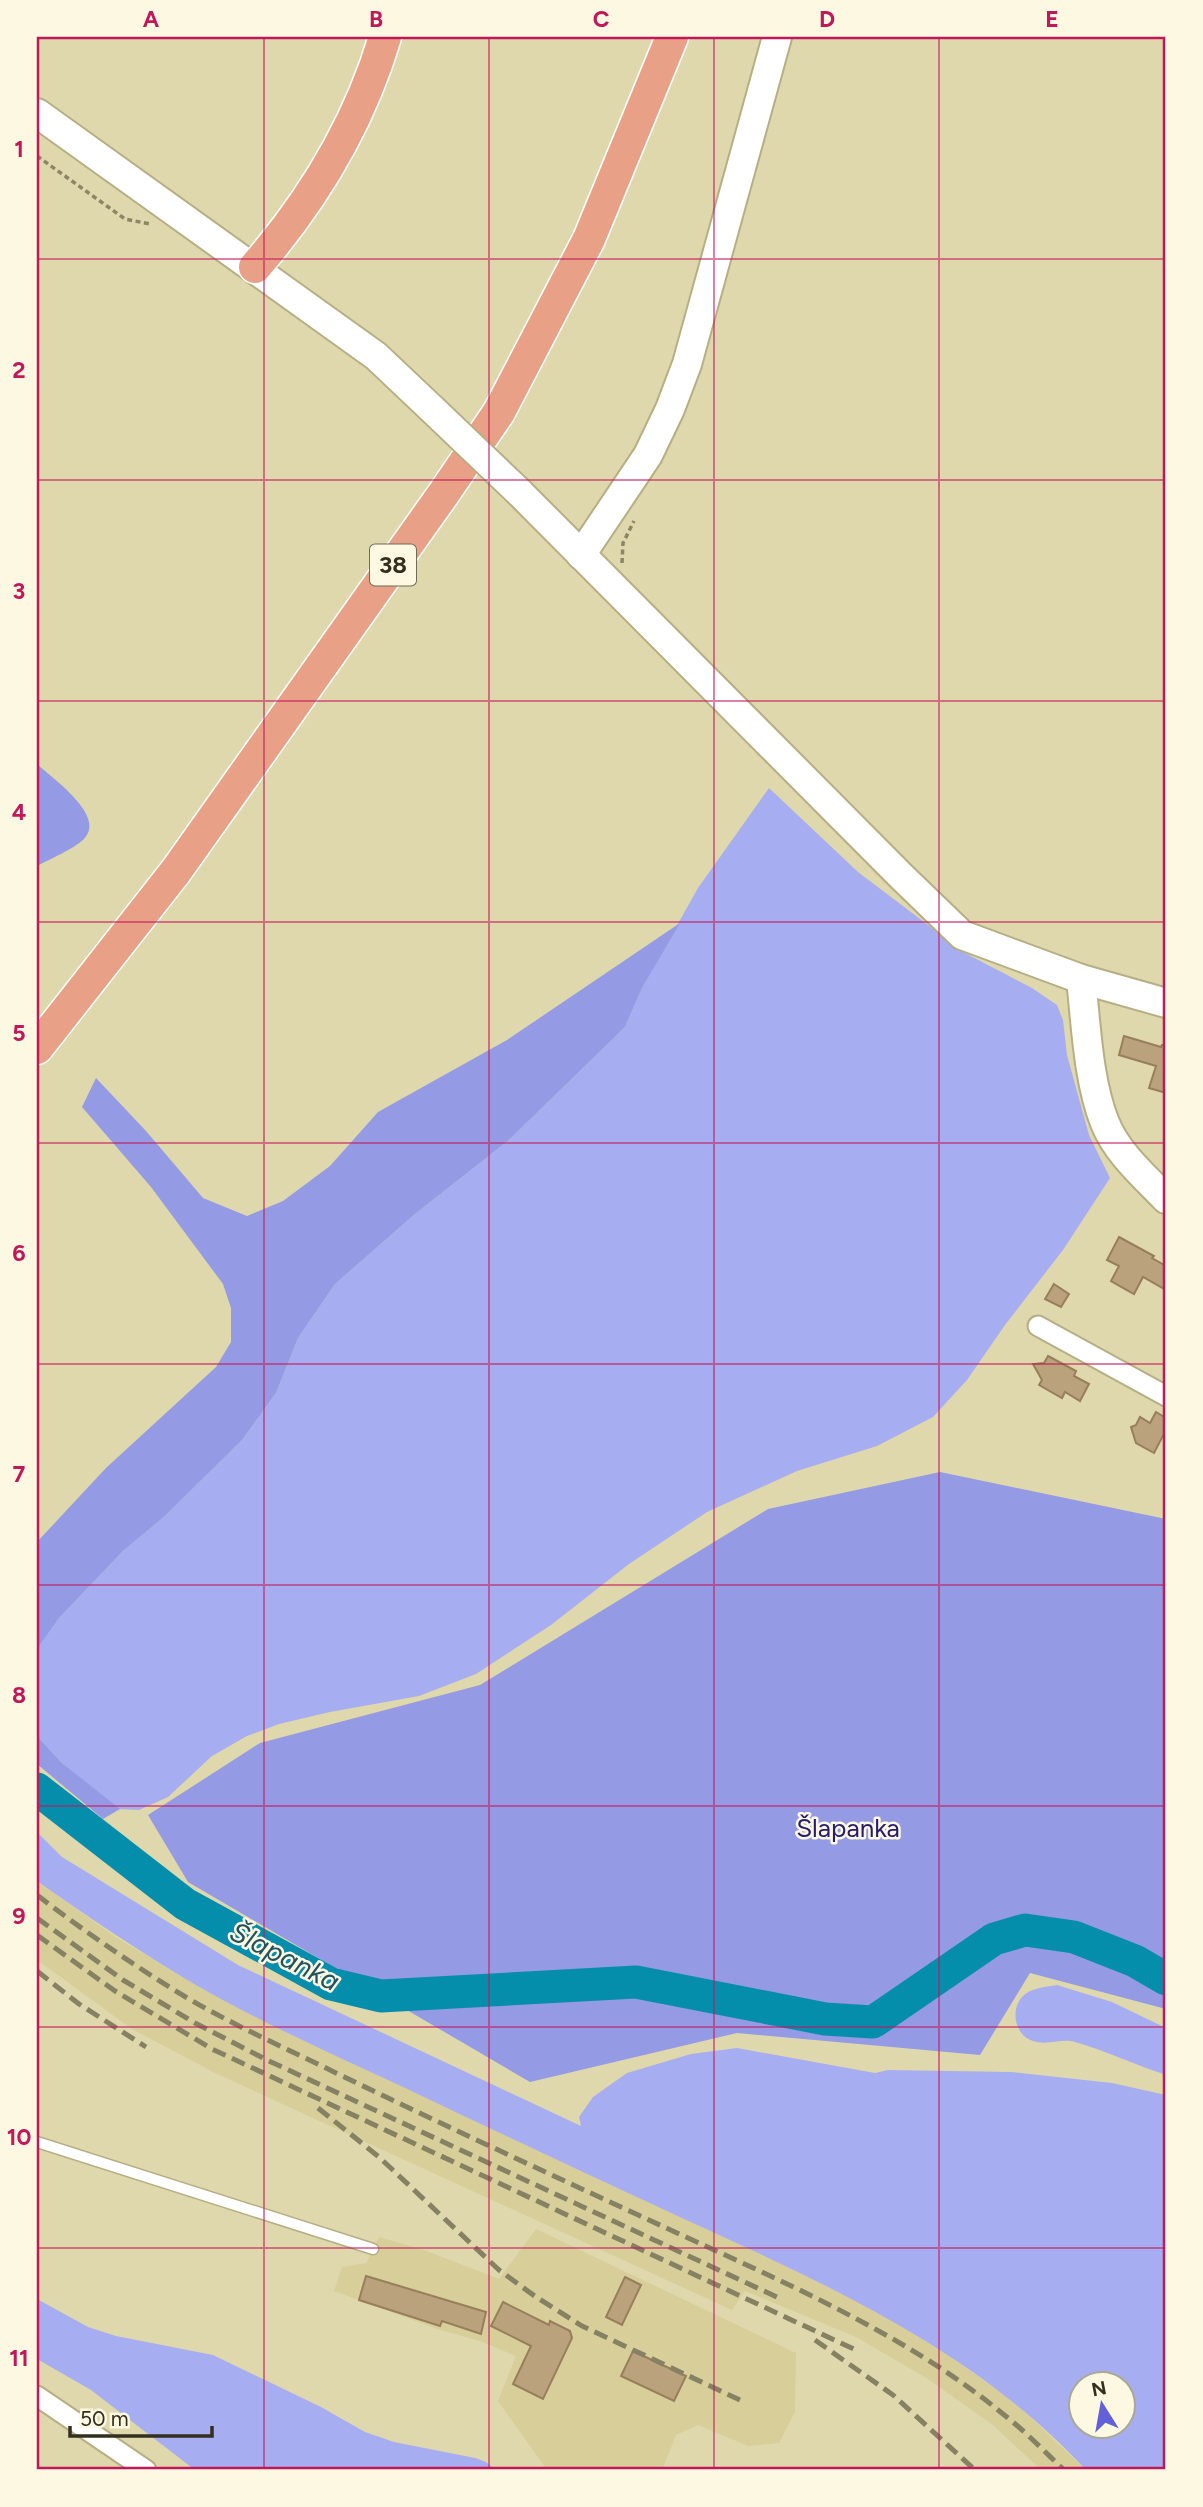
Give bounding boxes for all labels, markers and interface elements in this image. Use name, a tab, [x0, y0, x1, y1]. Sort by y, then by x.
text: A	[143, 5, 160, 33]
text: B	[369, 5, 383, 33]
text: C	[593, 5, 610, 33]
text: D	[819, 5, 835, 33]
text: E	[1045, 5, 1059, 33]
text: 1	[14, 135, 24, 163]
text: 2	[12, 356, 26, 384]
road number: 38	[370, 544, 416, 586]
text: 3	[13, 577, 25, 605]
text: 4	[12, 798, 26, 826]
text: 5	[12, 1019, 26, 1047]
text: 6	[12, 1239, 26, 1267]
text: 7	[13, 1460, 26, 1488]
text: 8	[12, 1681, 26, 1709]
park label: Šlapanka	[796, 1812, 900, 1844]
text: 9	[12, 1902, 26, 1930]
water label: Šlapanka	[225, 1914, 345, 1998]
text: 10	[7, 2123, 31, 2151]
text: 11	[9, 2344, 29, 2372]
north arrow	[1066, 2370, 1136, 2440]
text: N	[1089, 2376, 1108, 2401]
scale bar	[70, 2395, 212, 2439]
text: 50 m	[80, 2406, 129, 2431]

